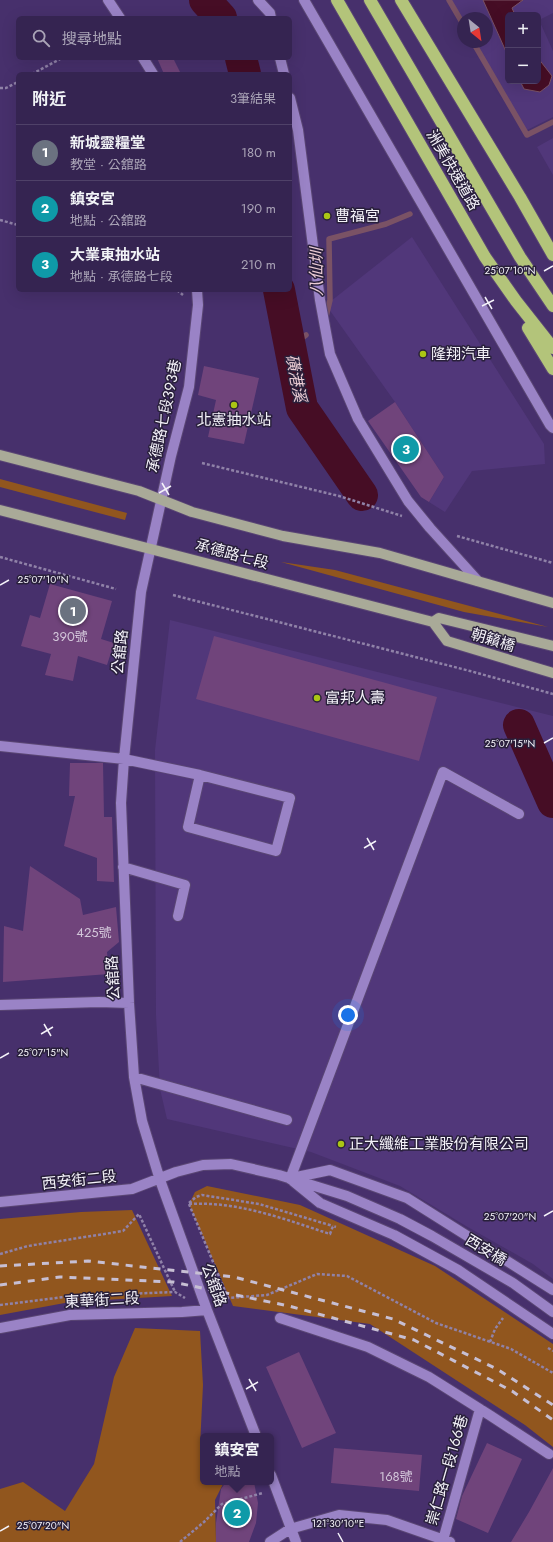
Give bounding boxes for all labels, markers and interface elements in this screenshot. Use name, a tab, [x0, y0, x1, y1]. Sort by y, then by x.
north arrow	[457, 12, 493, 48]
map controls	[505, 12, 541, 84]
button: +	[505, 12, 541, 48]
search box	[16, 16, 292, 60]
icon: search	[30, 27, 52, 49]
text: 搜尋地點	[62, 28, 122, 50]
button: −	[505, 48, 541, 84]
text: 附近	[32, 87, 66, 111]
text: 3筆結果	[230, 89, 276, 108]
street label: 洲美快速道路	[421, 126, 485, 214]
text: 新城靈糧堂	[70, 132, 145, 154]
text: 1	[42, 143, 48, 162]
text: 180 m	[241, 143, 276, 162]
text: 教堂 · 公舘路	[70, 155, 147, 174]
text: 鎮安宮	[70, 188, 115, 210]
text: 2	[41, 199, 49, 218]
text: 190 m	[241, 199, 276, 218]
place label: 曹福宮	[335, 205, 380, 227]
text: 地點 · 公舘路	[70, 211, 147, 230]
marker: 曹福宮	[322, 211, 332, 221]
text: 大業東抽水站	[70, 244, 160, 266]
water label: 八仙圳	[305, 246, 328, 296]
text: 3	[41, 255, 49, 274]
text: 210 m	[241, 255, 276, 274]
text: 25°07'10"N	[484, 263, 536, 278]
text: 地點 · 承德路七段	[70, 267, 173, 286]
place label: 隆翔汽車	[431, 343, 491, 365]
marker: 隆翔汽車	[418, 349, 428, 359]
water label: 磺港溪	[280, 352, 312, 406]
street label: 承德路七段393巷	[141, 357, 187, 475]
marker: 北憲抽水站	[229, 400, 239, 410]
place label: 北憲抽水站	[196, 409, 272, 431]
pin: 3	[393, 434, 419, 464]
street label: 承德路七段	[193, 534, 271, 574]
text: 25°07'10"N	[17, 572, 69, 587]
pin: 1	[60, 596, 86, 626]
street label: 朝籟橋	[468, 623, 518, 657]
house number: 390號	[52, 627, 88, 646]
street label: 公舘路	[107, 628, 133, 676]
place label: 富邦人壽	[325, 687, 385, 709]
marker: 富邦人壽	[312, 693, 322, 703]
text: 25°07'15"N	[485, 736, 535, 751]
house number: 425號	[76, 923, 112, 942]
street label: 公舘路	[101, 955, 125, 1001]
your location	[338, 1005, 358, 1025]
text: 25°07'15"N	[18, 1045, 68, 1060]
place label: 正大纖維工業股份有限公司	[349, 1133, 529, 1155]
marker: 正大纖維工業股份有限公司	[336, 1139, 346, 1149]
street label: 西安街二段	[41, 1165, 117, 1195]
text: 25°07'20"N	[484, 1209, 536, 1224]
street label: 西安橋	[461, 1229, 511, 1271]
street label: 公舘路	[196, 1260, 232, 1310]
street label: 東華街二段	[64, 1287, 140, 1313]
street label: 崇仁路一段166巷	[421, 1412, 473, 1528]
popup	[200, 1433, 274, 1485]
text: 鎮安宮	[214, 1439, 260, 1461]
text: 地點	[214, 1462, 241, 1481]
house number: 168號	[379, 1467, 413, 1486]
pin: 2	[224, 1498, 250, 1528]
text: 121°30'10"E	[312, 1516, 364, 1531]
text: 25°07'20"N	[17, 1518, 69, 1533]

